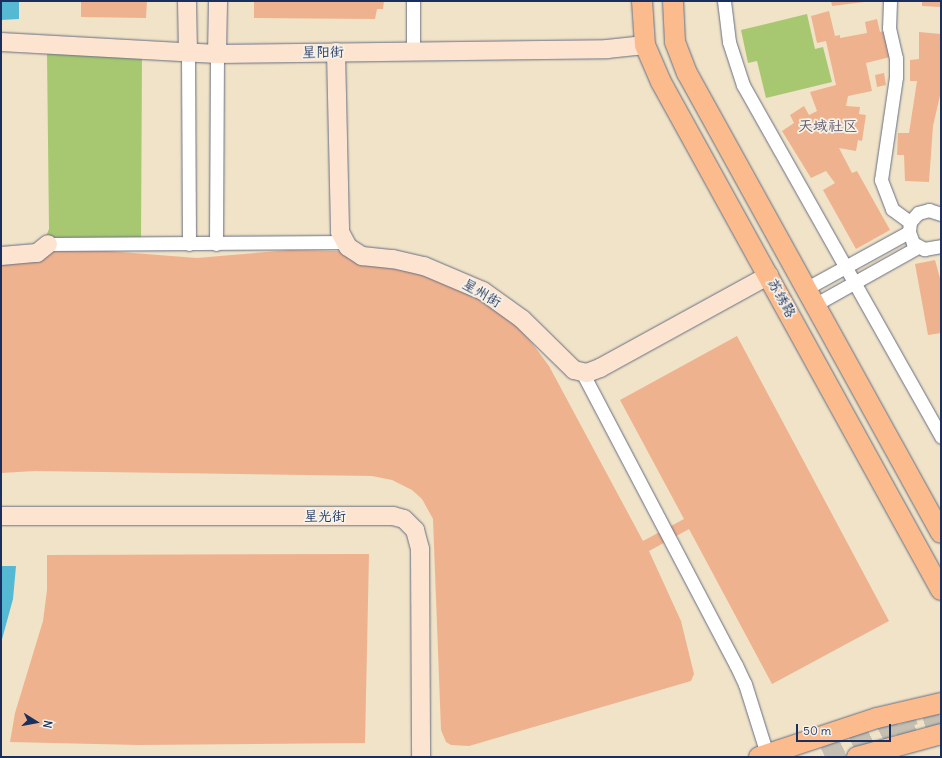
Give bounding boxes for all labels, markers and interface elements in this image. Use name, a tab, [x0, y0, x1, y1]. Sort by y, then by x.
street label: 星阳街	[302, 43, 344, 61]
district label: 天域社区	[798, 117, 858, 135]
street label: 星州街	[460, 275, 504, 311]
street label: 苏绣路	[764, 276, 800, 320]
street label: 星光街	[304, 508, 346, 524]
north arrow	[16, 702, 56, 742]
scale bar	[798, 716, 893, 742]
text: N	[40, 719, 55, 729]
text: 50 m	[803, 723, 831, 738]

